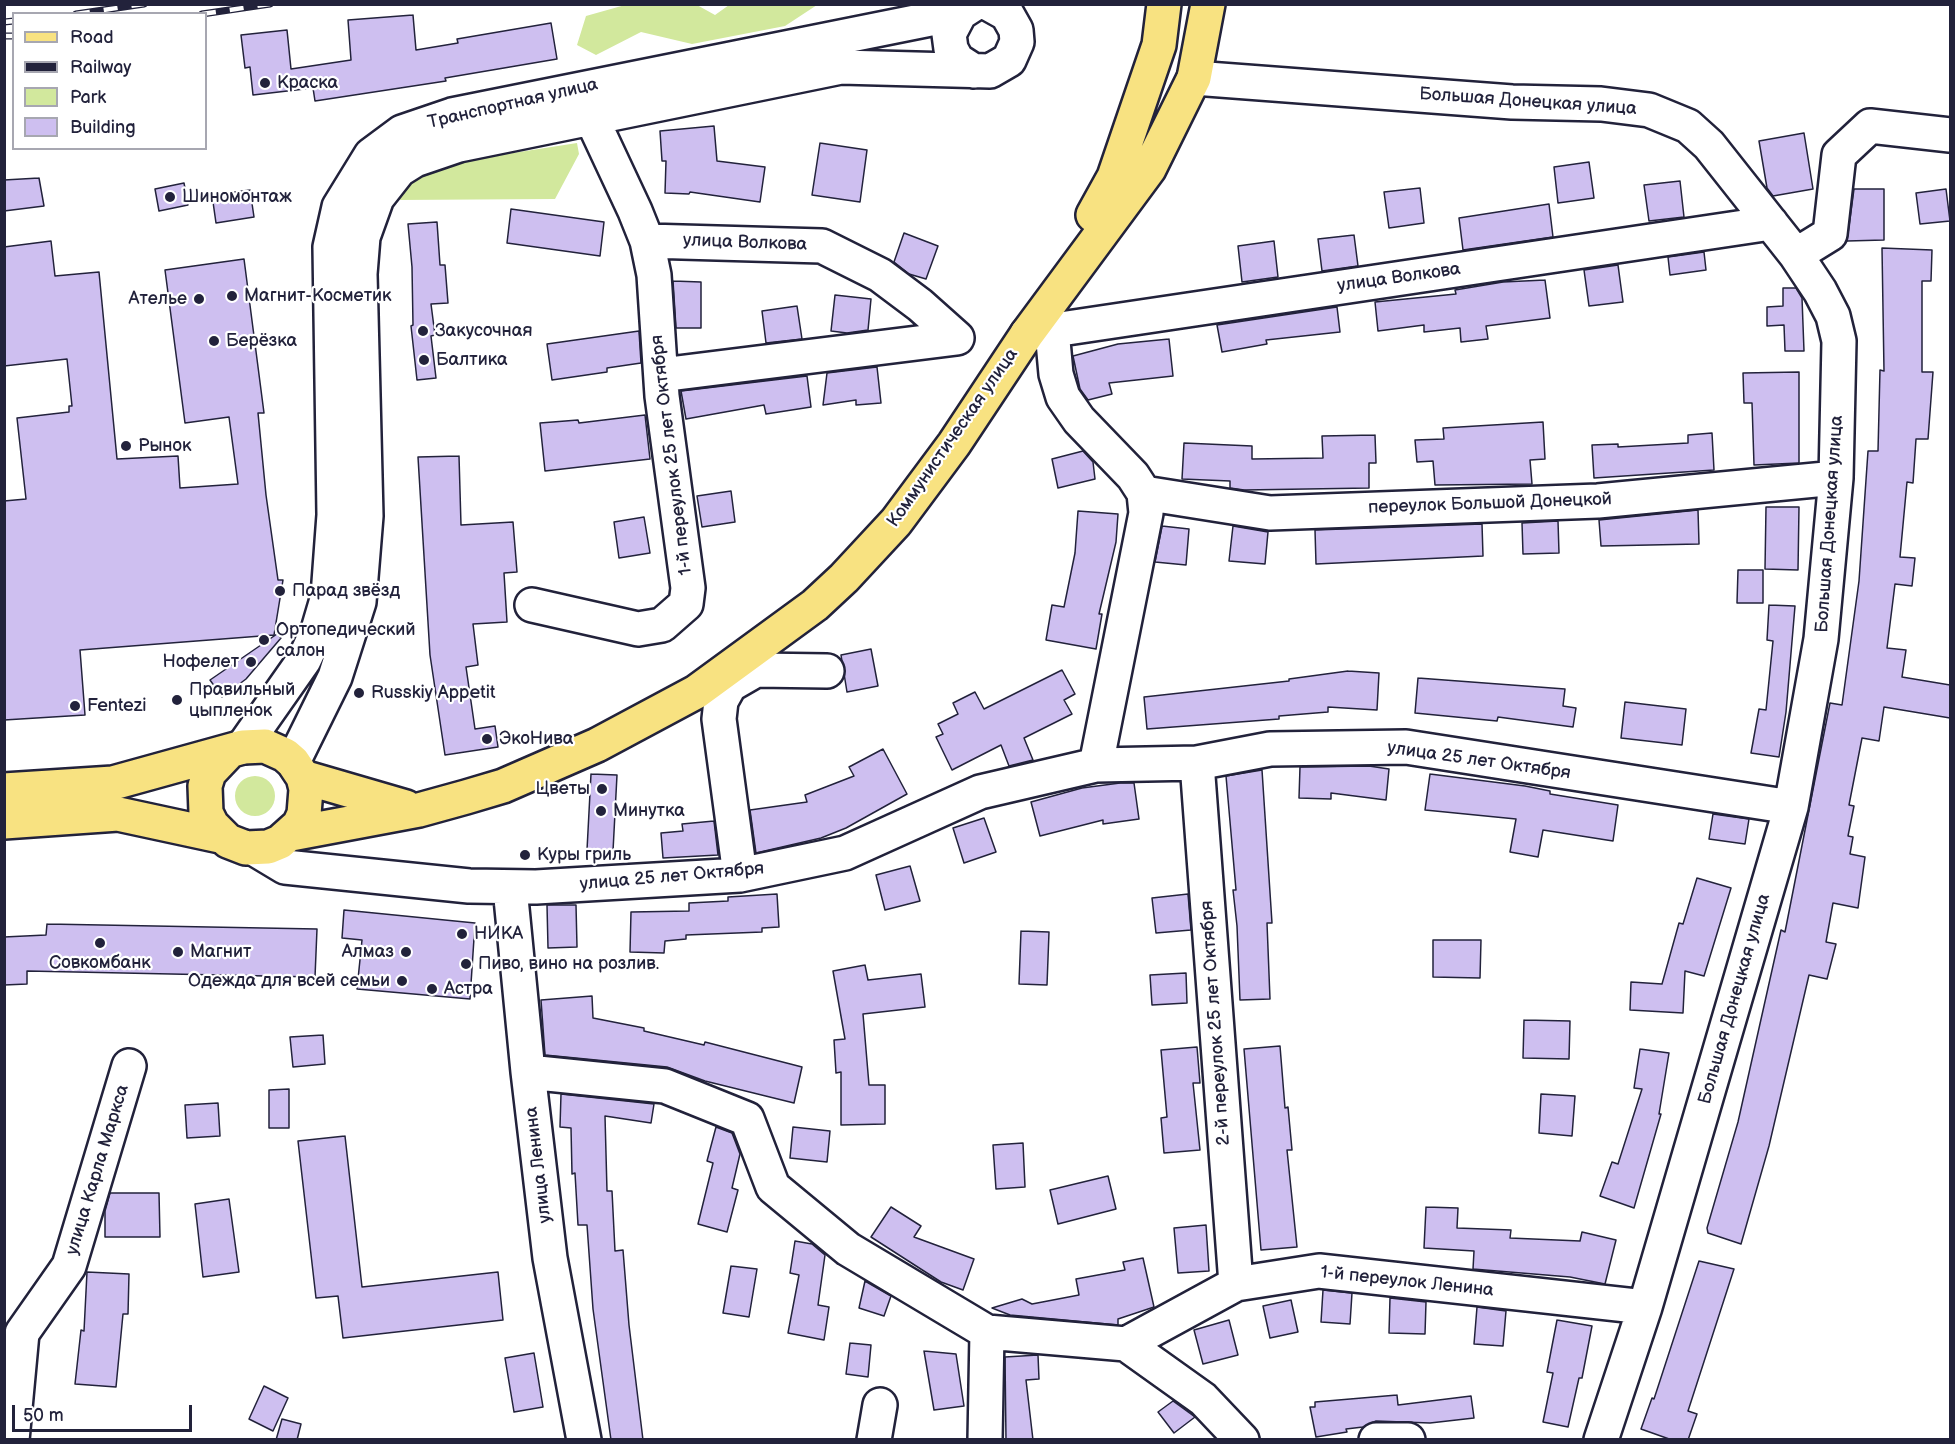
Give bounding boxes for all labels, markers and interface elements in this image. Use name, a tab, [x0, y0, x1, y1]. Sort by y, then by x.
legend	[12, 12, 207, 150]
text: Road	[70, 27, 114, 48]
text: Railway	[70, 57, 132, 78]
place label: Краска	[277, 72, 338, 94]
street label: Транспортная улица	[426, 74, 600, 134]
marker: Краска	[258, 76, 272, 90]
street label: Большая Донецкая улица	[1419, 84, 1637, 120]
text: Park	[70, 87, 106, 108]
text: Building	[70, 117, 136, 138]
place label: Шиномонтаж	[182, 186, 292, 208]
marker: Шиномонтаж	[163, 190, 177, 204]
street label: улица Волкова	[683, 230, 807, 256]
street label: улица Волкова	[1336, 259, 1462, 297]
place label: Магнит-Косметик	[244, 285, 392, 307]
place label: Ателье	[129, 288, 187, 310]
marker: Магнит-Косметик	[225, 289, 239, 303]
marker: Ателье	[192, 292, 206, 306]
place label: Закусочная	[435, 320, 532, 342]
marker: Закусочная	[416, 324, 430, 338]
place label: Берёзка	[226, 330, 297, 352]
marker: Берёзка	[207, 334, 221, 348]
street label: 1-й переулок 25 лет Октября	[647, 334, 697, 576]
street label: Коммунистическая улица	[883, 344, 1023, 532]
place label: Балтика	[436, 349, 508, 371]
marker: Балтика	[417, 353, 431, 367]
street label: Большая Донецкая улица	[1812, 415, 1848, 633]
place label: Рынок	[138, 435, 191, 457]
marker: Рынок	[119, 439, 133, 453]
street label: переулок Большой Донецкой	[1368, 489, 1612, 519]
place label: Парад звёзд	[292, 580, 400, 602]
marker: Парад звёзд	[273, 584, 287, 598]
place label: Ортопедический салон	[276, 619, 416, 662]
marker: Ортопедический салон	[257, 633, 271, 647]
place label: Нофелет	[163, 651, 239, 673]
marker: Нофелет	[244, 655, 258, 669]
place label: Правильный цыпленок	[189, 679, 295, 722]
place label: Russkiy Appetit	[371, 682, 495, 704]
marker: Russkiy Appetit	[352, 686, 366, 700]
marker: Правильный цыпленок	[170, 693, 184, 707]
place label: Fentezi	[87, 695, 146, 717]
marker: Fentezi	[68, 699, 82, 713]
place label: ЭкоНива	[499, 728, 573, 750]
marker: ЭкоНива	[480, 732, 494, 746]
street label: улица 25 лет Октября	[1386, 737, 1572, 785]
place label: Цветы	[535, 778, 590, 800]
marker: Цветы	[595, 782, 609, 796]
place label: Минутка	[613, 800, 685, 822]
marker: Минутка	[594, 804, 608, 818]
place label: Куры гриль	[537, 844, 631, 866]
marker: Куры гриль	[518, 848, 532, 862]
street label: улица 25 лет Октября	[579, 858, 765, 896]
street label: Большая Донецкая улица	[1695, 891, 1775, 1107]
street label: 2-й переулок 25 лет Октября	[1197, 900, 1235, 1146]
place label: НИКА	[474, 923, 523, 945]
marker: НИКА	[455, 927, 469, 941]
marker: Совкомбанк	[93, 936, 107, 950]
place label: Магнит	[190, 941, 251, 963]
place label: Алмаз	[342, 941, 394, 963]
marker: Магнит	[171, 945, 185, 959]
marker: Алмаз	[399, 945, 413, 959]
place label: Совкомбанк	[49, 952, 151, 974]
place label: Пиво, вино на розлив.	[478, 953, 659, 975]
marker: Пиво, вино на розлив.	[459, 957, 473, 971]
place label: Одежда для всей семьи	[188, 970, 390, 992]
marker: Одежда для всей семьи	[395, 974, 409, 988]
place label: Астра	[444, 978, 493, 1000]
marker: Астра	[425, 982, 439, 996]
street label: улица Карла Маркса	[62, 1082, 134, 1258]
street label: улица Ленина	[521, 1106, 557, 1224]
street label: 1-й переулок Ленина	[1319, 1262, 1495, 1302]
scale bar	[15, 1393, 195, 1431]
text: 50 m	[23, 1405, 64, 1426]

